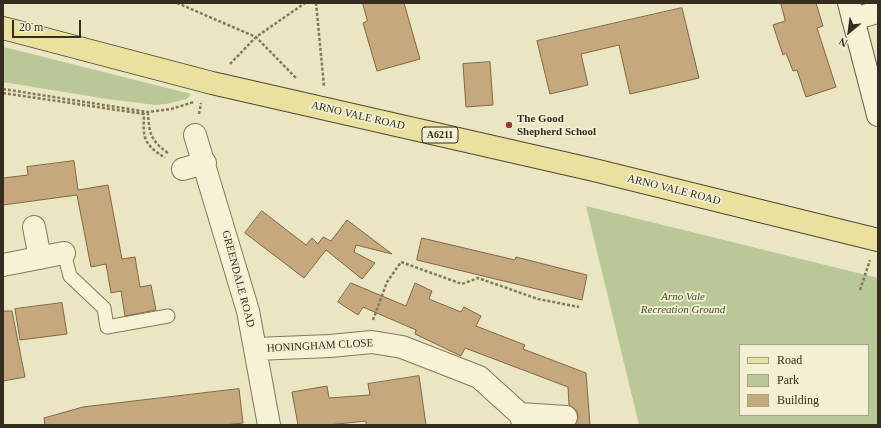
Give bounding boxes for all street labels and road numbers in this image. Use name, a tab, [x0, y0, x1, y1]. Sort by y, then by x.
street label: ARNO VALE ROAD	[310, 99, 406, 133]
road number: A6211	[422, 127, 458, 143]
street label: ARNO VALE ROAD	[626, 172, 722, 208]
street label: GREENDALE ROAD	[219, 229, 257, 329]
street label: HONINGHAM CLOSE	[266, 337, 374, 355]

